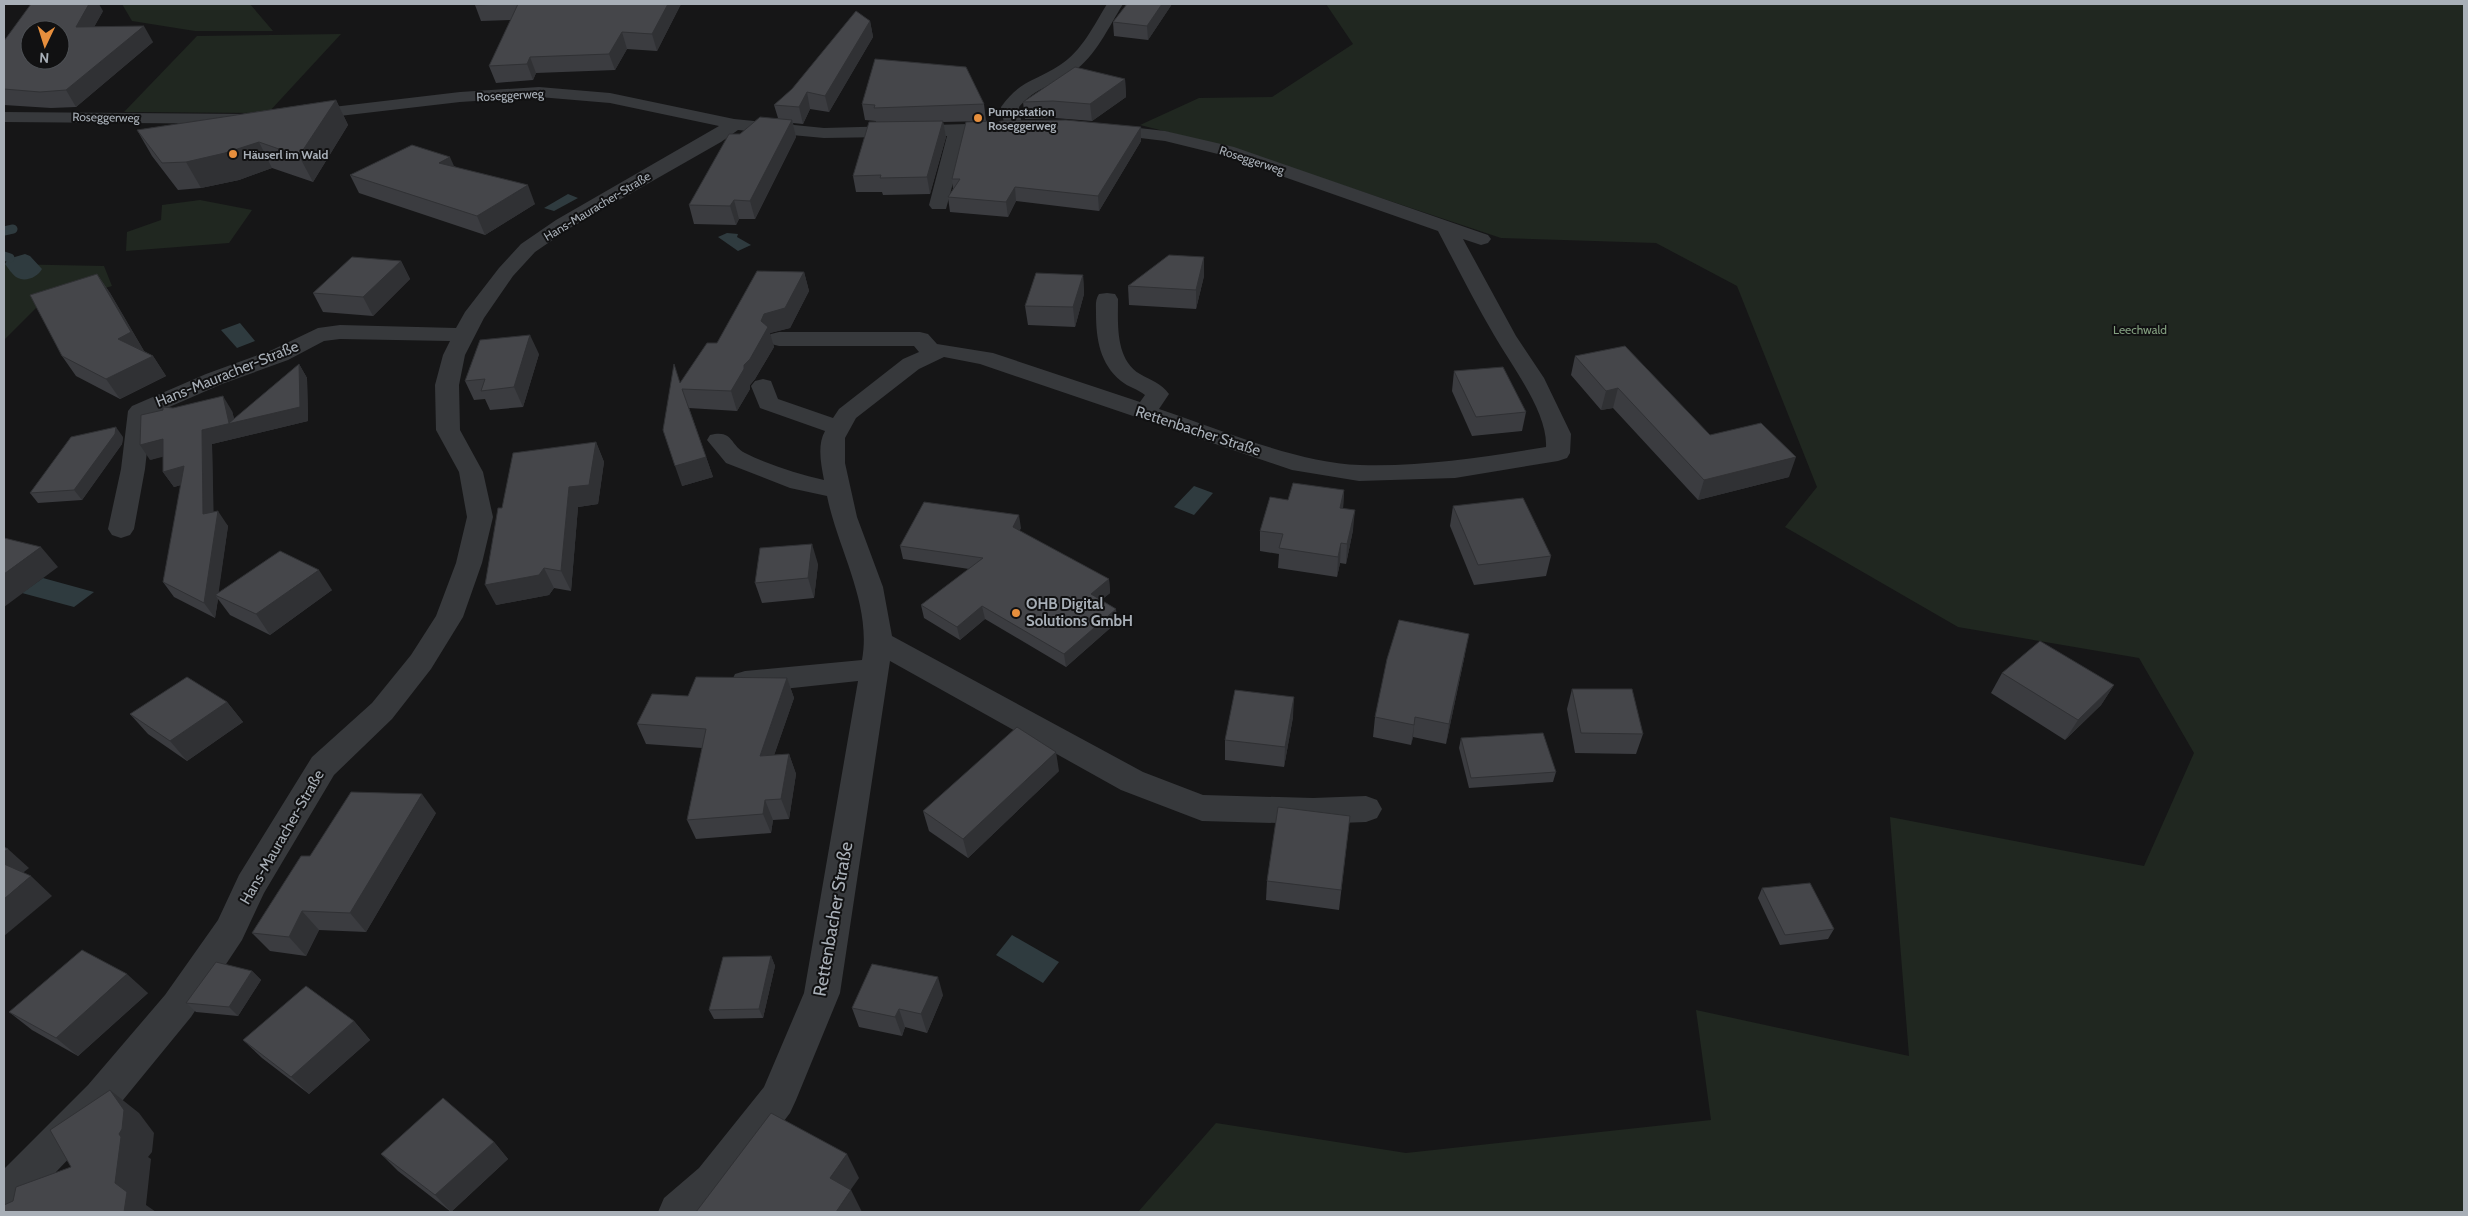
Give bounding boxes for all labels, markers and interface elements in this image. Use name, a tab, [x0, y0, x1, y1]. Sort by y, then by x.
north arrow	[20, 20, 70, 70]
text: N	[39, 49, 50, 67]
street label: Roseggerweg	[476, 86, 545, 104]
place label: Pumpstation Roseggerweg	[988, 104, 1056, 133]
street label: Roseggerweg	[72, 109, 141, 125]
marker: Pumpstation Roseggerweg	[972, 112, 984, 124]
street label: Roseggerweg	[1218, 142, 1287, 178]
place label: Häuserl im Wald	[243, 147, 328, 162]
marker: Häuserl im Wald	[227, 148, 239, 160]
street label: Hans-Mauracher-Straße	[541, 168, 653, 244]
park label: Leechwald	[2113, 322, 2167, 337]
street label: Hans-Mauracher-Straße	[153, 337, 301, 411]
street label: Rettenbacher Straße	[1133, 402, 1263, 460]
place label: OHB Digital Solutions GmbH	[1026, 595, 1133, 630]
marker: OHB Digital Solutions GmbH	[1010, 607, 1022, 619]
street label: Hans-Mauracher-Straße	[236, 766, 328, 908]
street label: Rettenbacher Straße	[809, 840, 857, 998]

